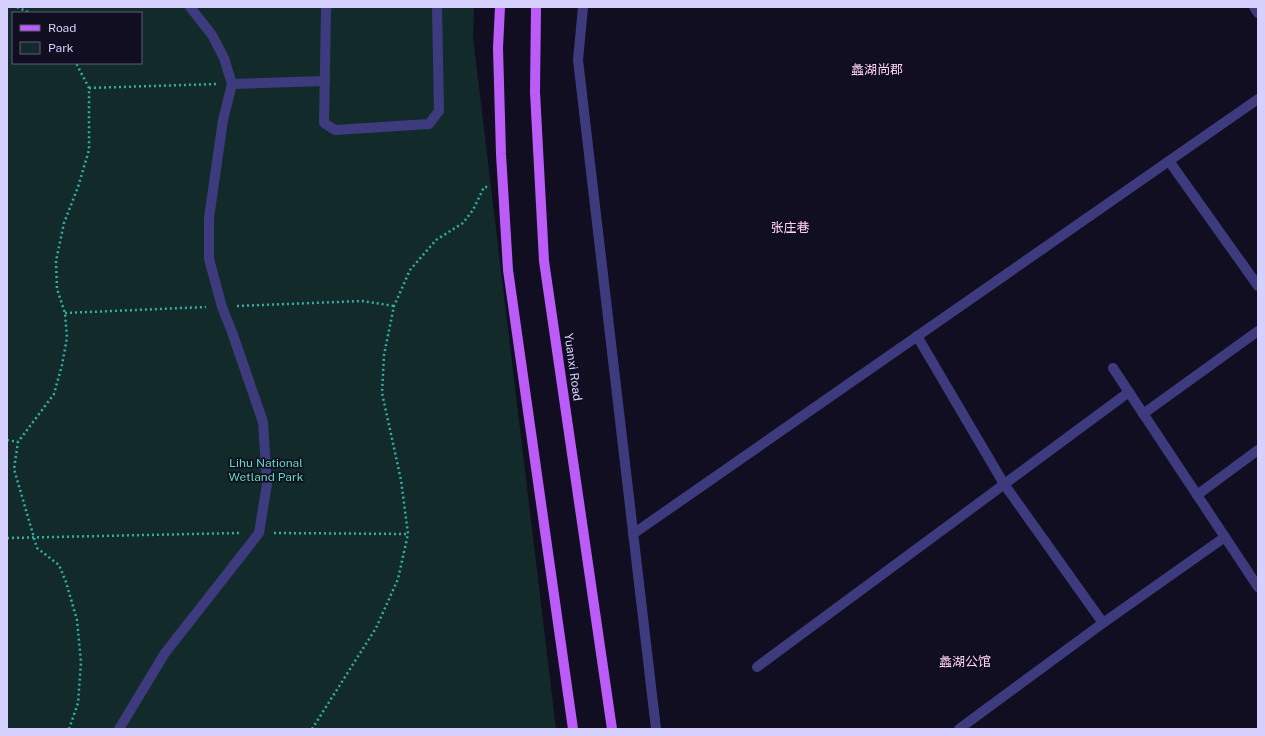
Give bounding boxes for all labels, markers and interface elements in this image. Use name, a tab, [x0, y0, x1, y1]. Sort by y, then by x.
legend	[12, 12, 142, 64]
text: Road	[48, 21, 76, 35]
text: Park	[48, 41, 74, 55]
district label: 蠡湖尚郡	[851, 62, 903, 77]
district label: 张庄巷	[770, 220, 810, 235]
street label: Yuanxi Road	[561, 332, 585, 402]
park label: Lihu National Wetland Park	[229, 456, 304, 484]
district label: 蠡湖公馆	[939, 654, 991, 669]

